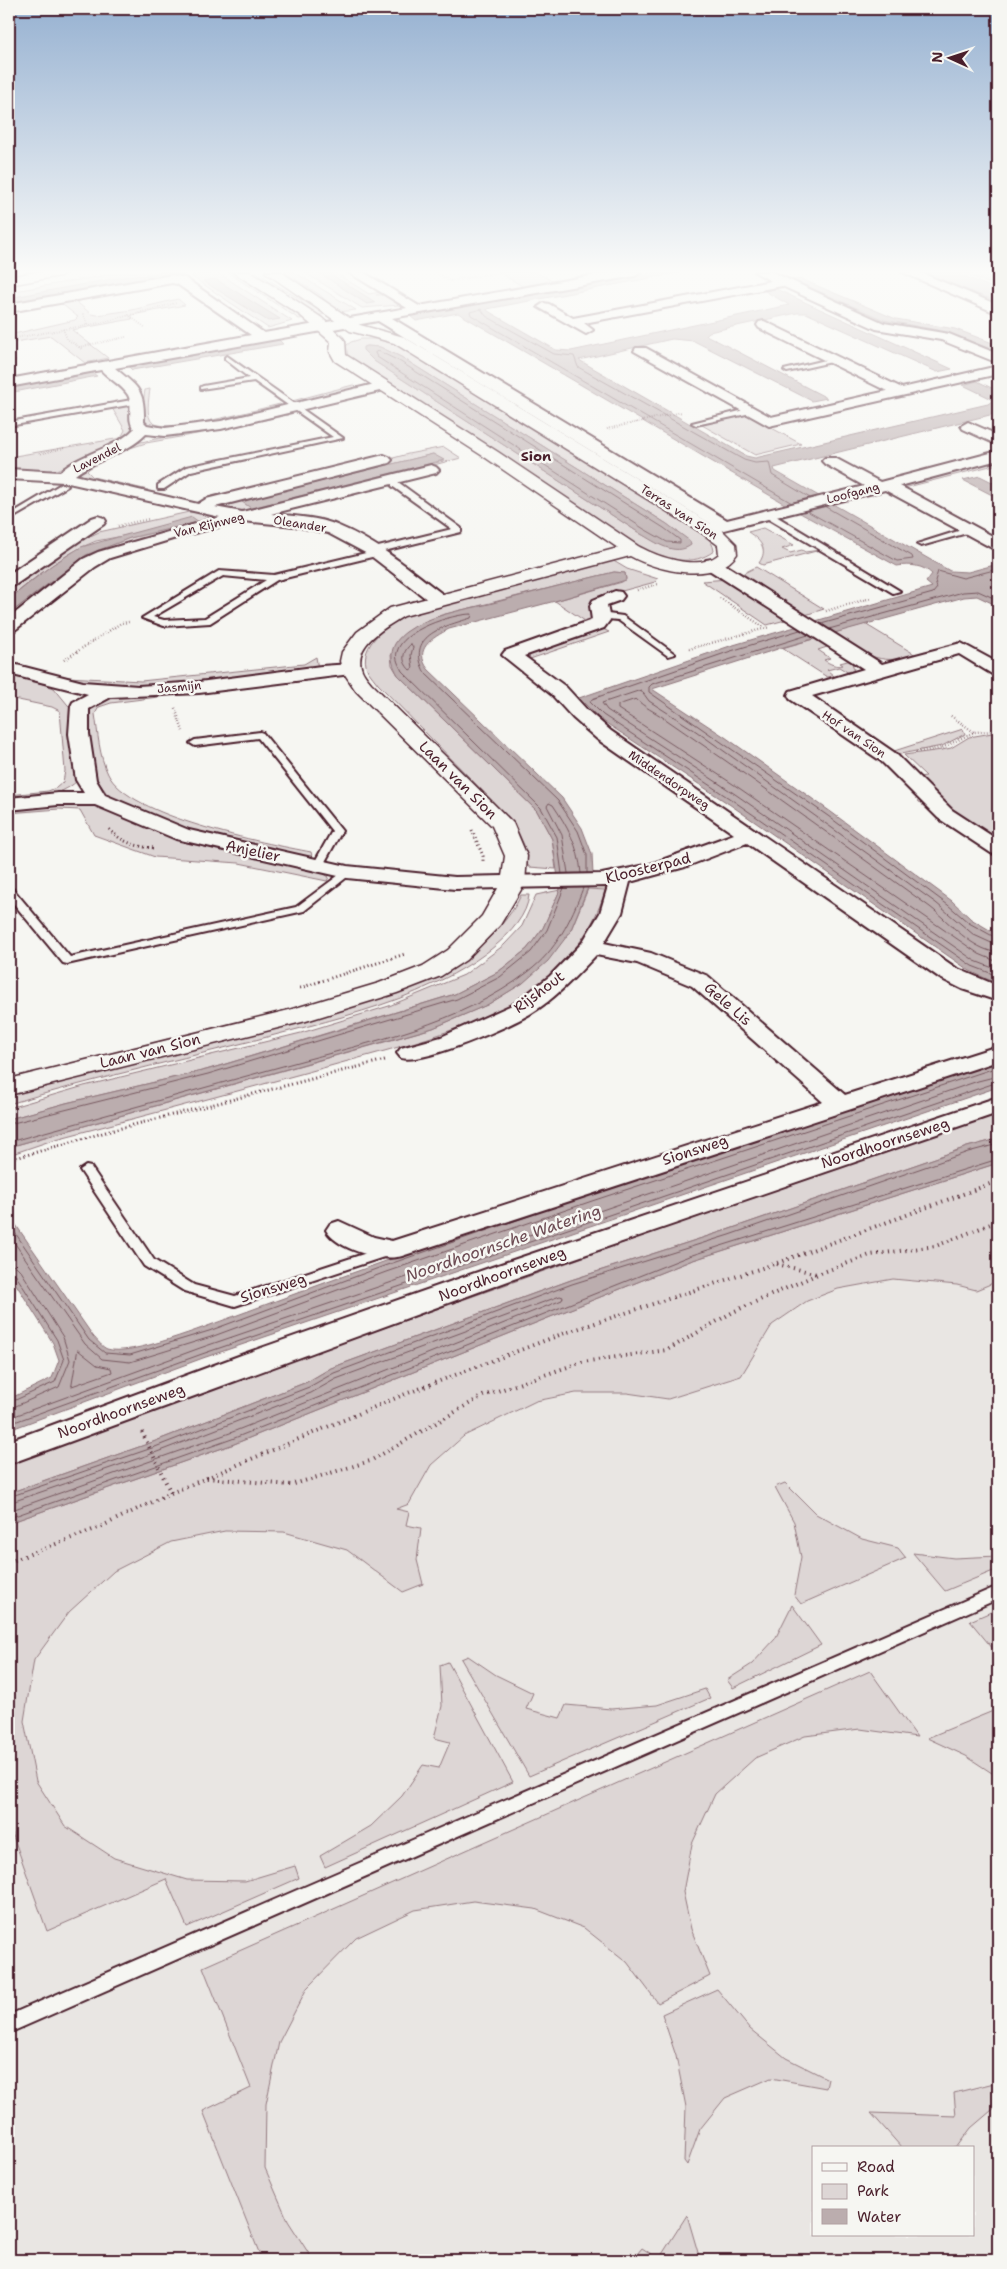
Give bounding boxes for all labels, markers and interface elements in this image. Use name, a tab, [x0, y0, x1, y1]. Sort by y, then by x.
north arrow	[924, 32, 974, 82]
text: N	[928, 51, 946, 63]
street label: Lavendel	[70, 439, 124, 477]
district label: Sion	[521, 447, 551, 465]
street label: Loofgang	[825, 479, 881, 507]
street label: Terras van Sion	[637, 481, 721, 543]
street label: Van Rijnweg	[172, 509, 246, 541]
street label: Oleander	[272, 512, 328, 536]
street label: Jasmijn	[156, 677, 202, 697]
street label: Hof van Sion	[819, 707, 889, 761]
street label: Laan van Sion	[415, 737, 501, 823]
street label: Middendorpweg	[625, 747, 713, 813]
street label: Anjelier	[224, 835, 282, 867]
street label: Kloosterpad	[603, 848, 693, 888]
street label: Rijshout	[509, 966, 569, 1018]
street label: Gele Lis	[700, 978, 756, 1030]
street label: Laan van Sion	[98, 1029, 202, 1073]
street label: Noordhoornseweg	[818, 1113, 952, 1173]
street label: Sionsweg	[660, 1130, 730, 1170]
water label: Noordhoornsche Watering	[402, 1200, 604, 1286]
street label: Noordhoornseweg	[436, 1242, 568, 1306]
street label: Sionsweg	[238, 1268, 308, 1308]
street label: Noordhoornseweg	[55, 1379, 187, 1443]
legend	[812, 2146, 974, 2236]
text: Road	[857, 2157, 895, 2177]
text: Park	[857, 2181, 889, 2201]
text: Water	[857, 2207, 901, 2227]

